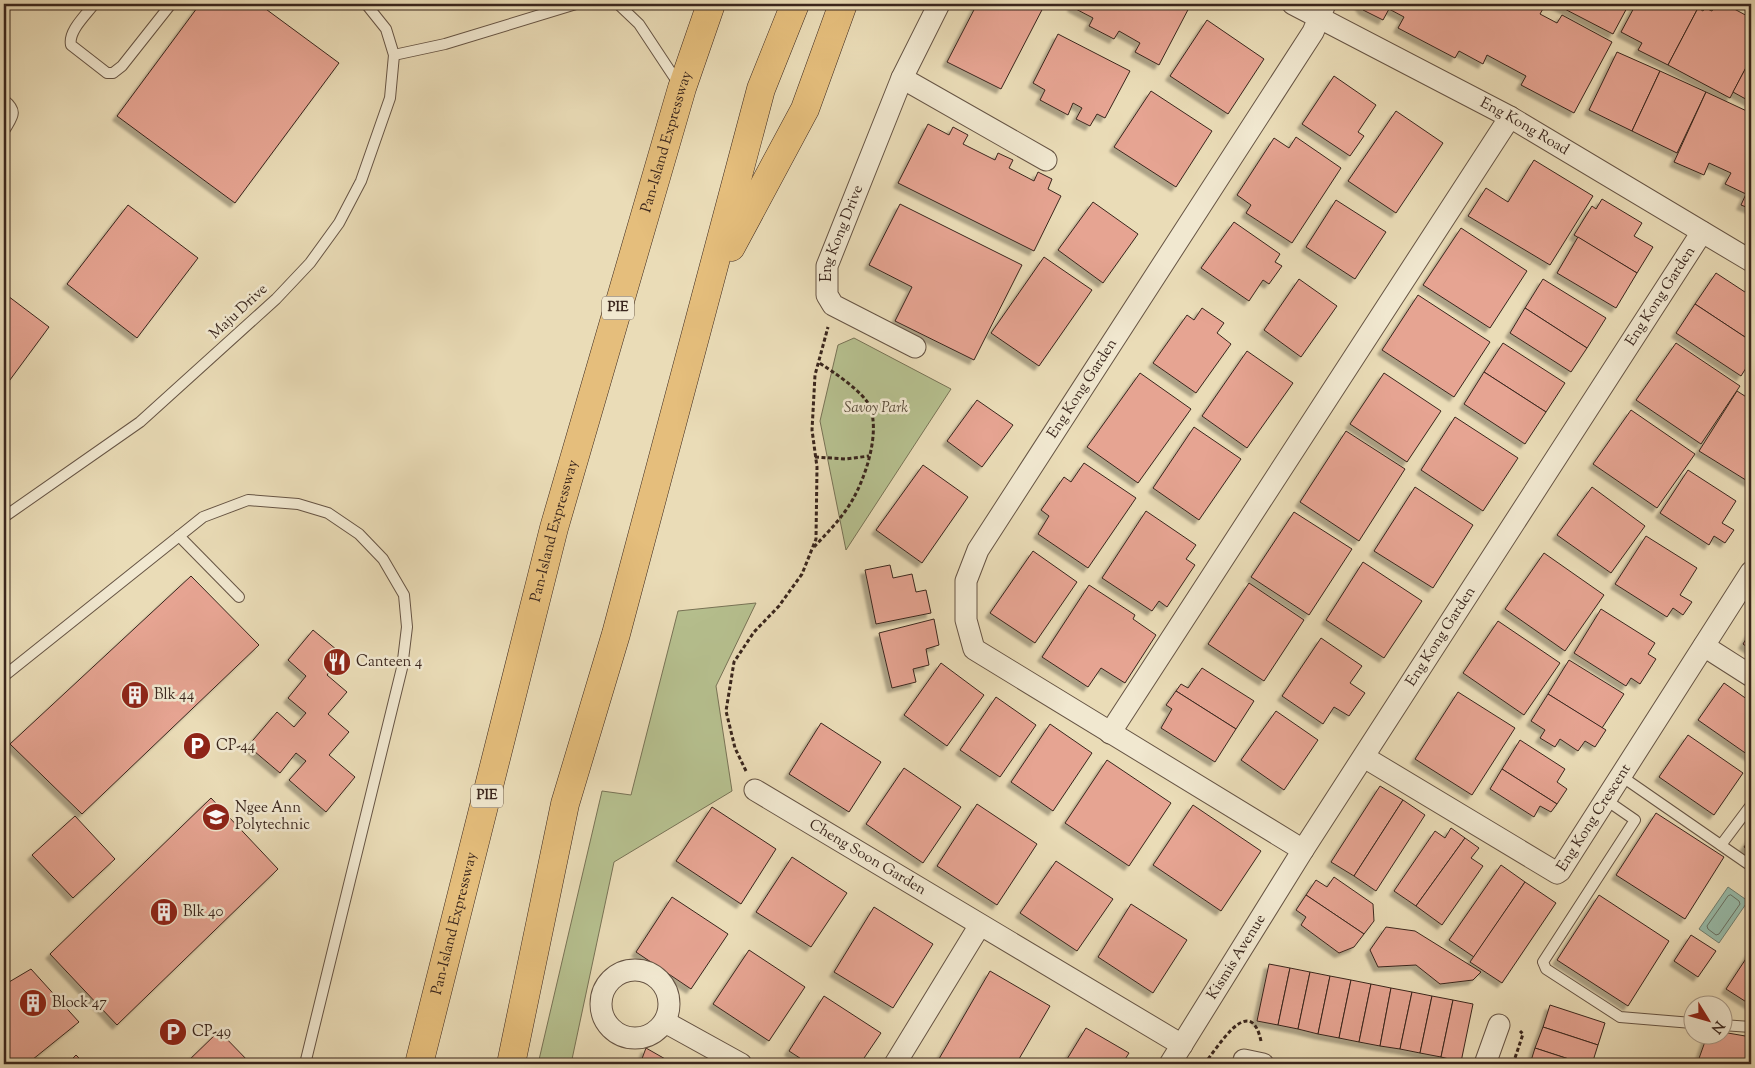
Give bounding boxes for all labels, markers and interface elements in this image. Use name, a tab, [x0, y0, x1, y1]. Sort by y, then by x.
street label: Pan-Island Expressway	[636, 68, 698, 215]
street label: Eng Kong Road	[1476, 93, 1574, 161]
street label: Eng Kong Drive	[817, 182, 869, 282]
street label: Eng Kong Garden	[1621, 242, 1700, 350]
street label: Maju Drive	[205, 280, 273, 344]
road number: PIE	[602, 296, 634, 320]
street label: Eng Kong Garden	[1042, 335, 1122, 443]
park label: Savoy Park	[844, 398, 908, 419]
street label: Pan-Island Expressway	[525, 457, 584, 604]
street label: Eng Kong Garden	[1401, 583, 1481, 691]
restaurant icon: Canteen 4	[322, 647, 352, 677]
place label: Canteen 4	[356, 652, 423, 673]
building icon: Blk 44	[120, 680, 150, 710]
place label: Blk 44	[154, 685, 195, 706]
parking icon: CP-44	[182, 731, 212, 761]
place label: CP-44	[216, 736, 256, 757]
street label: Eng Kong Crescent	[1552, 760, 1636, 876]
road number: PIE	[471, 784, 503, 808]
place label: Ngee Ann Polytechnic	[235, 798, 310, 836]
school or university icon: Ngee Ann Polytechnic	[201, 802, 231, 832]
street label: Cheng Soon Garden	[805, 814, 930, 900]
street label: Pan-Island Expressway	[426, 849, 483, 997]
building icon: Blk 40	[149, 897, 179, 927]
place label: Blk 40	[183, 902, 224, 923]
street label: Kismis Avenue	[1202, 910, 1271, 1004]
building icon: Block 47	[18, 988, 48, 1018]
place label: Block 47	[52, 993, 107, 1014]
north arrow	[1682, 996, 1732, 1046]
text: N	[1705, 1016, 1728, 1037]
parking icon: CP-49	[158, 1017, 188, 1047]
place label: CP-49	[192, 1022, 231, 1043]

